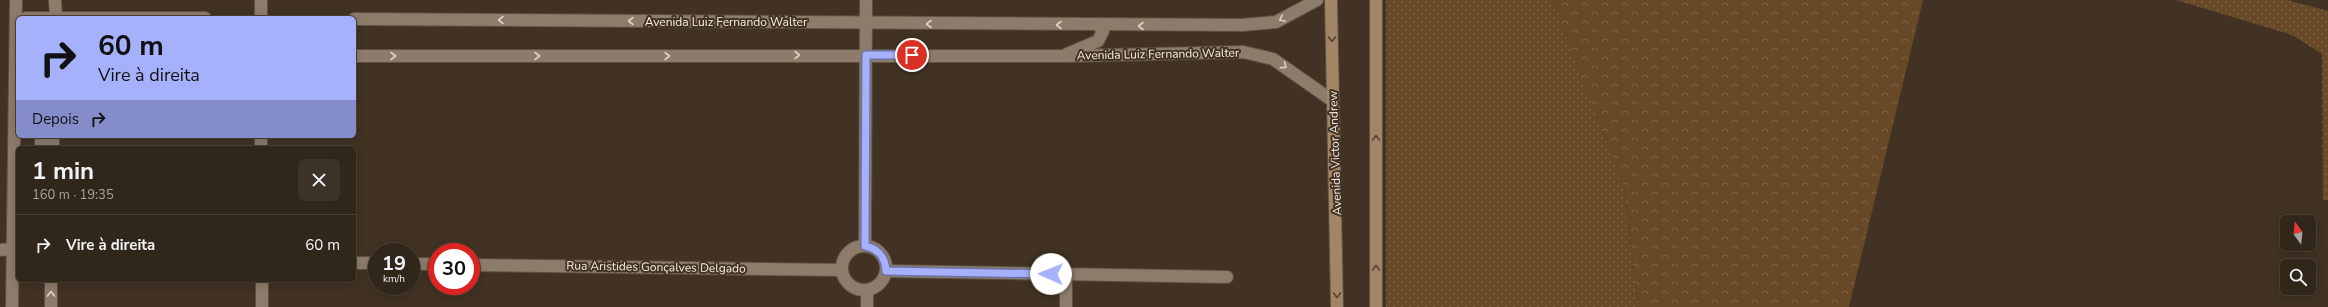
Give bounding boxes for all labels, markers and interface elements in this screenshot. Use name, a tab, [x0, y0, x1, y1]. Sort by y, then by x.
street label: Avenida Luiz Fernando Walter	[645, 14, 808, 30]
one-way arrow	[1279, 14, 1286, 22]
one-way arrow	[498, 16, 504, 24]
one-way arrow	[628, 17, 634, 25]
one-way arrow	[926, 20, 932, 28]
one-way arrow	[1056, 21, 1062, 29]
one-way arrow	[1138, 22, 1144, 30]
text: 60 m	[98, 27, 164, 65]
icon: right	[32, 32, 84, 84]
one-way arrow	[1328, 36, 1336, 42]
pin	[895, 38, 929, 72]
icon: arrive	[901, 44, 923, 66]
street label: Avenida Luiz Fernando Walter	[1077, 45, 1240, 63]
one-way arrow	[794, 51, 800, 59]
one-way arrow	[390, 52, 396, 60]
one-way arrow	[534, 52, 540, 60]
one-way arrow	[664, 52, 670, 60]
one-way arrow	[1279, 62, 1286, 69]
text: Vire à direita	[98, 63, 200, 87]
street label: Avenida Victor Andrew	[1325, 90, 1345, 216]
icon: right	[87, 108, 109, 130]
text: Depois	[32, 109, 79, 129]
one-way arrow	[1372, 135, 1380, 141]
text: 1 min	[32, 155, 94, 187]
button: close	[298, 159, 340, 201]
text: 160 m · 19:35	[32, 186, 114, 204]
north arrow	[2280, 215, 2316, 251]
map controls	[2280, 215, 2316, 295]
icon: right	[32, 234, 54, 256]
text: Vire à direita	[66, 235, 155, 255]
text: 60 m	[305, 235, 340, 255]
speed limit sign: 30	[428, 243, 480, 295]
text: 19	[382, 250, 406, 277]
position arrow	[1030, 253, 1072, 295]
street label: Rua Aristides Gonçalves Delgado	[566, 257, 746, 277]
button: search	[2280, 259, 2316, 295]
one-way arrow	[1372, 265, 1380, 271]
text: km/h	[383, 272, 405, 286]
one-way arrow	[47, 290, 55, 296]
one-way arrow	[1333, 292, 1341, 298]

